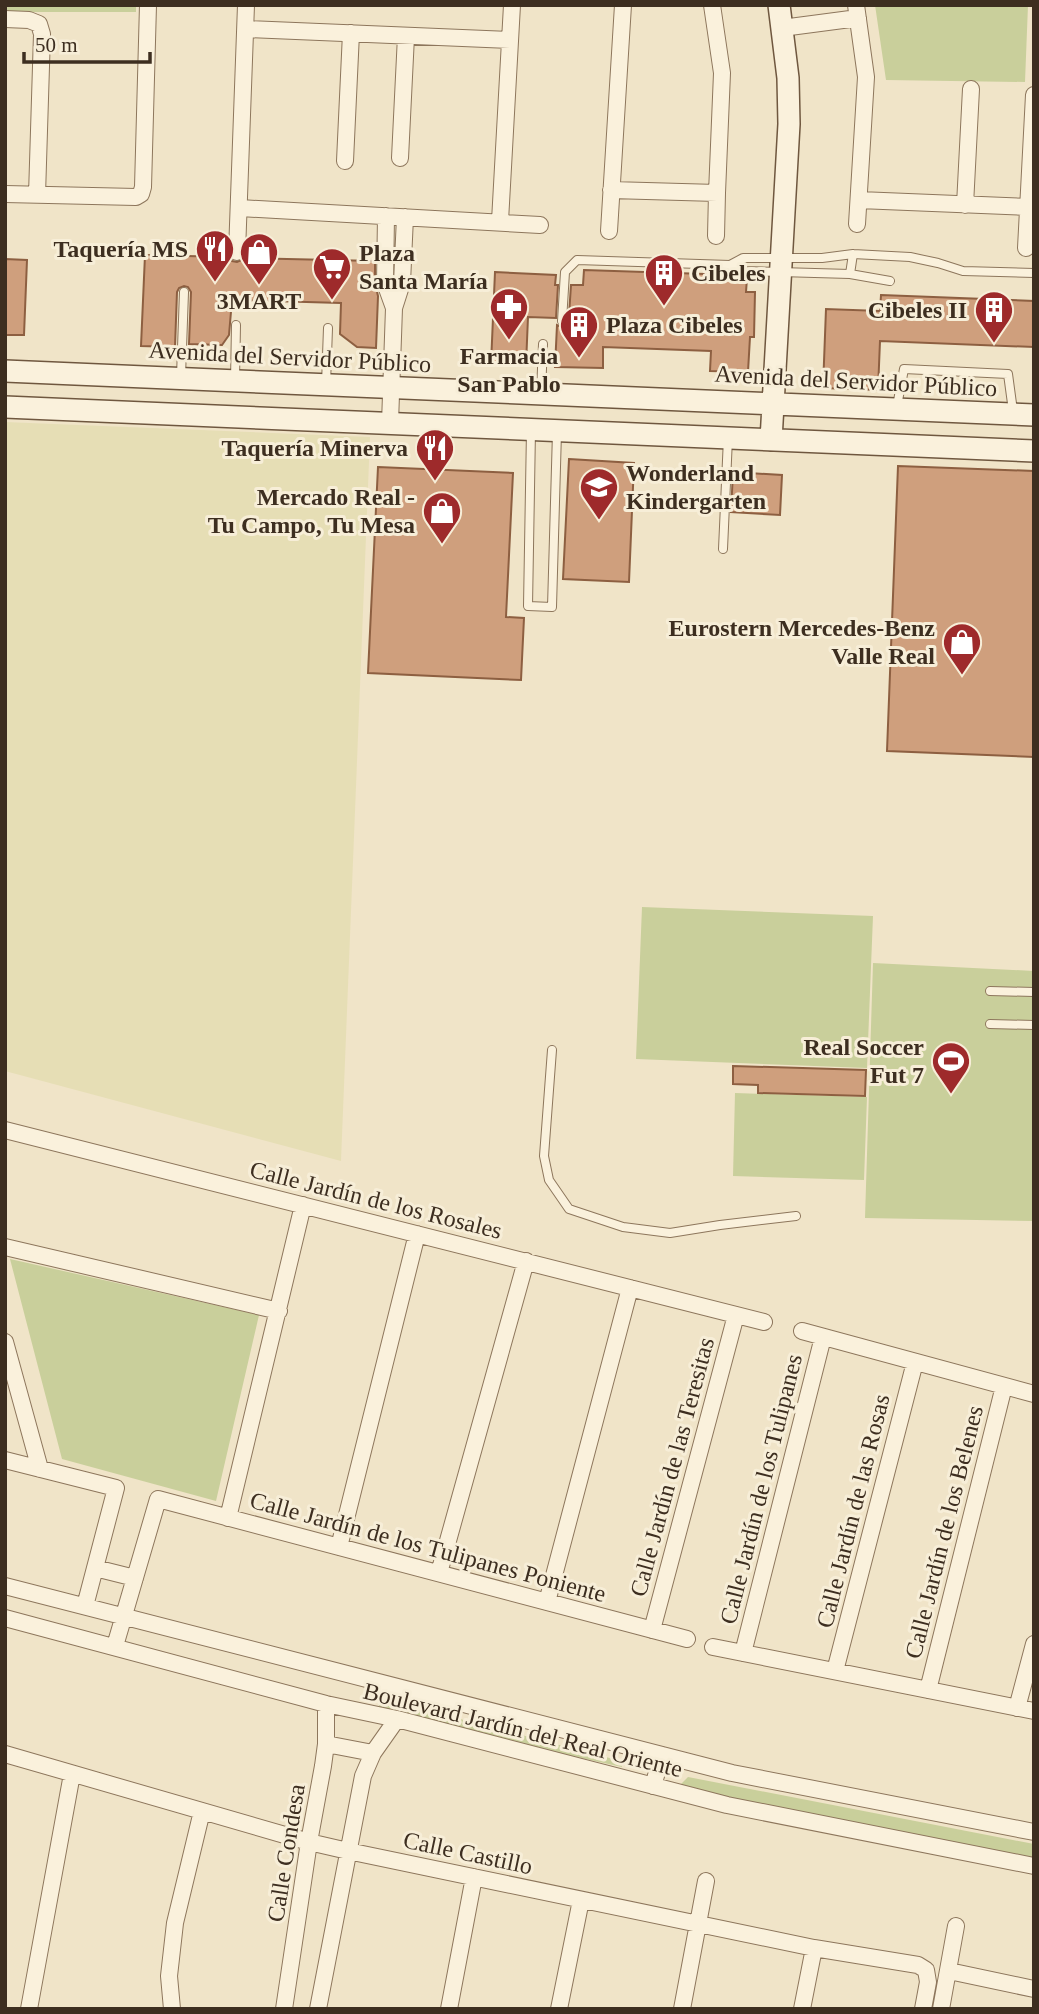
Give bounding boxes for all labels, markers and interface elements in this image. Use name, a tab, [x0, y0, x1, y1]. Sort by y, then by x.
scale bar	[24, 21, 150, 65]
text: 50 m	[35, 33, 78, 57]
restaurant icon: Taquería MS	[194, 228, 236, 283]
shop icon: 3MART	[238, 231, 280, 286]
place label: Taquería MS	[54, 236, 188, 262]
place label: Plaza Santa María	[359, 240, 488, 294]
supermarket icon: Plaza Santa María	[311, 246, 353, 301]
building icon: Cibeles	[643, 252, 685, 307]
place label: Cibeles	[691, 260, 766, 286]
pharmacy icon: Farmacia San Pablo	[488, 286, 530, 341]
place label: 3MART	[217, 288, 301, 314]
building icon: Cibeles II	[973, 289, 1015, 344]
place label: Cibeles II	[868, 297, 967, 323]
building icon: Plaza Cibeles	[558, 304, 600, 359]
place label: Plaza Cibeles	[606, 312, 743, 338]
street label: Avenida del Servidor Público	[148, 337, 432, 377]
place label: Farmacia San Pablo	[457, 343, 561, 397]
street label: Avenida del Servidor Público	[714, 361, 998, 401]
restaurant icon: Taquería Minerva	[414, 427, 456, 482]
place label: Taquería Minerva	[222, 435, 408, 461]
place label: Wonderland Kindergarten	[626, 460, 766, 514]
school or university icon: Wonderland Kindergarten	[578, 466, 620, 521]
place label: Mercado Real - Tu Campo, Tu Mesa	[208, 484, 415, 538]
shop icon: Mercado Real - Tu Campo, Tu Mesa	[421, 490, 463, 545]
place label: Eurostern Mercedes-Benz Valle Real	[669, 615, 935, 669]
shop icon: Eurostern Mercedes-Benz Valle Real	[941, 621, 983, 676]
place label: Real Soccer Fut 7	[803, 1034, 924, 1088]
sports icon: Real Soccer Fut 7	[930, 1040, 972, 1095]
street label: Calle Jardín de los Rosales	[247, 1156, 505, 1244]
street label: Calle Jardín de las Teresitas	[625, 1335, 719, 1599]
street label: Calle Jardín de los Tulipanes	[715, 1351, 807, 1627]
street label: Calle Jardín de las Rosas	[811, 1391, 895, 1631]
street label: Calle Jardín de los Belenes	[900, 1403, 988, 1661]
street label: Calle Jardín de los Tulipanes Poniente	[247, 1487, 609, 1607]
street label: Boulevard Jardín del Real Oriente	[361, 1678, 685, 1782]
street label: Calle Condesa	[262, 1782, 310, 1924]
street label: Calle Castillo	[401, 1827, 535, 1879]

